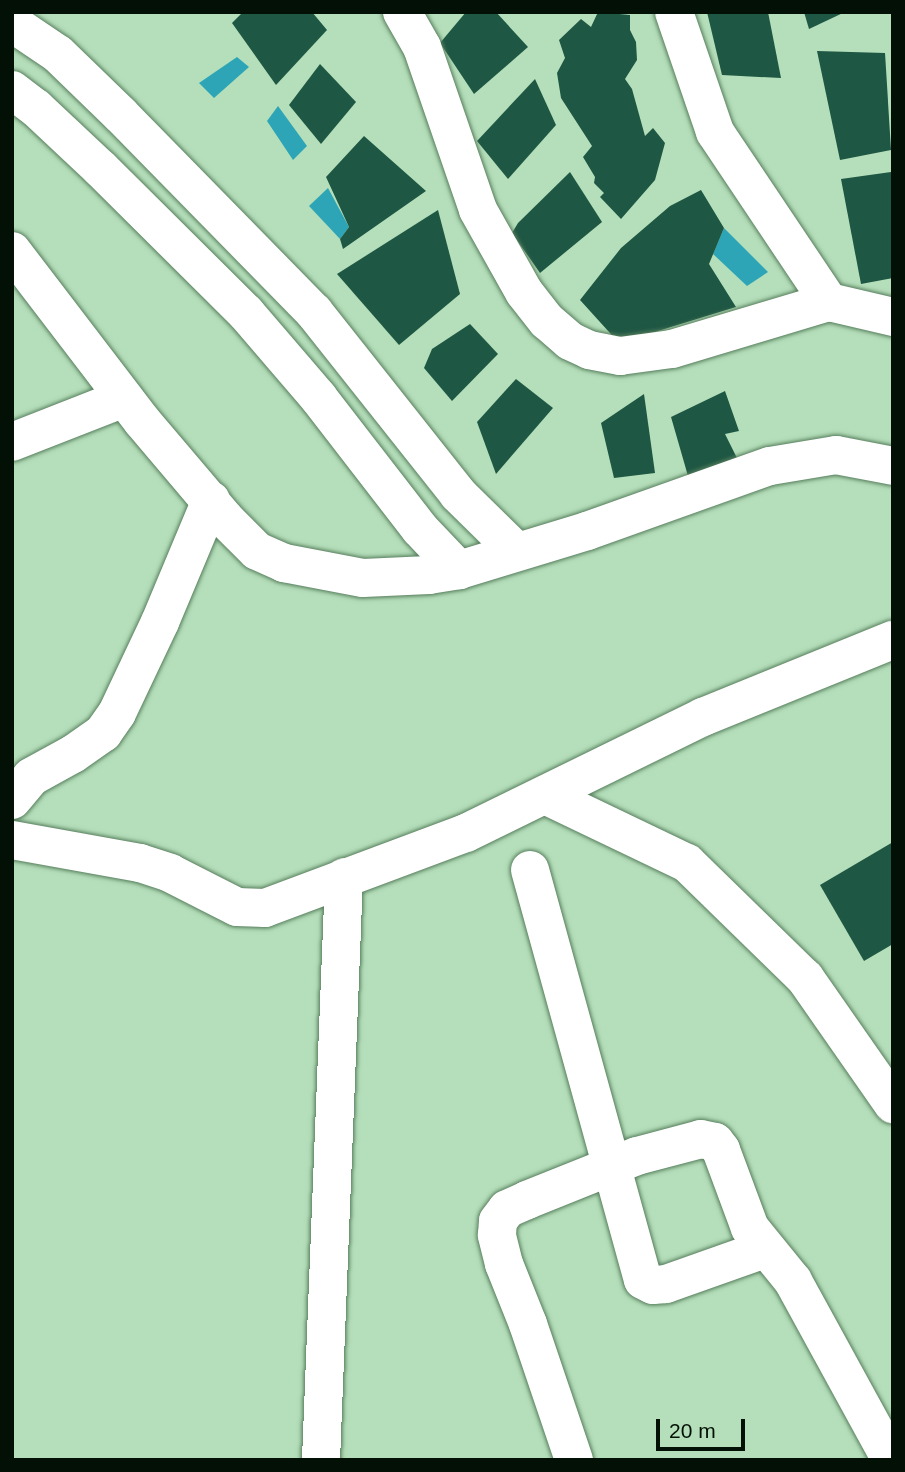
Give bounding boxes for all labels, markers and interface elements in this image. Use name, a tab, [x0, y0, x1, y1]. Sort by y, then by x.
scale bar	[660, 1406, 749, 1450]
text: 20 m	[669, 1419, 716, 1442]

